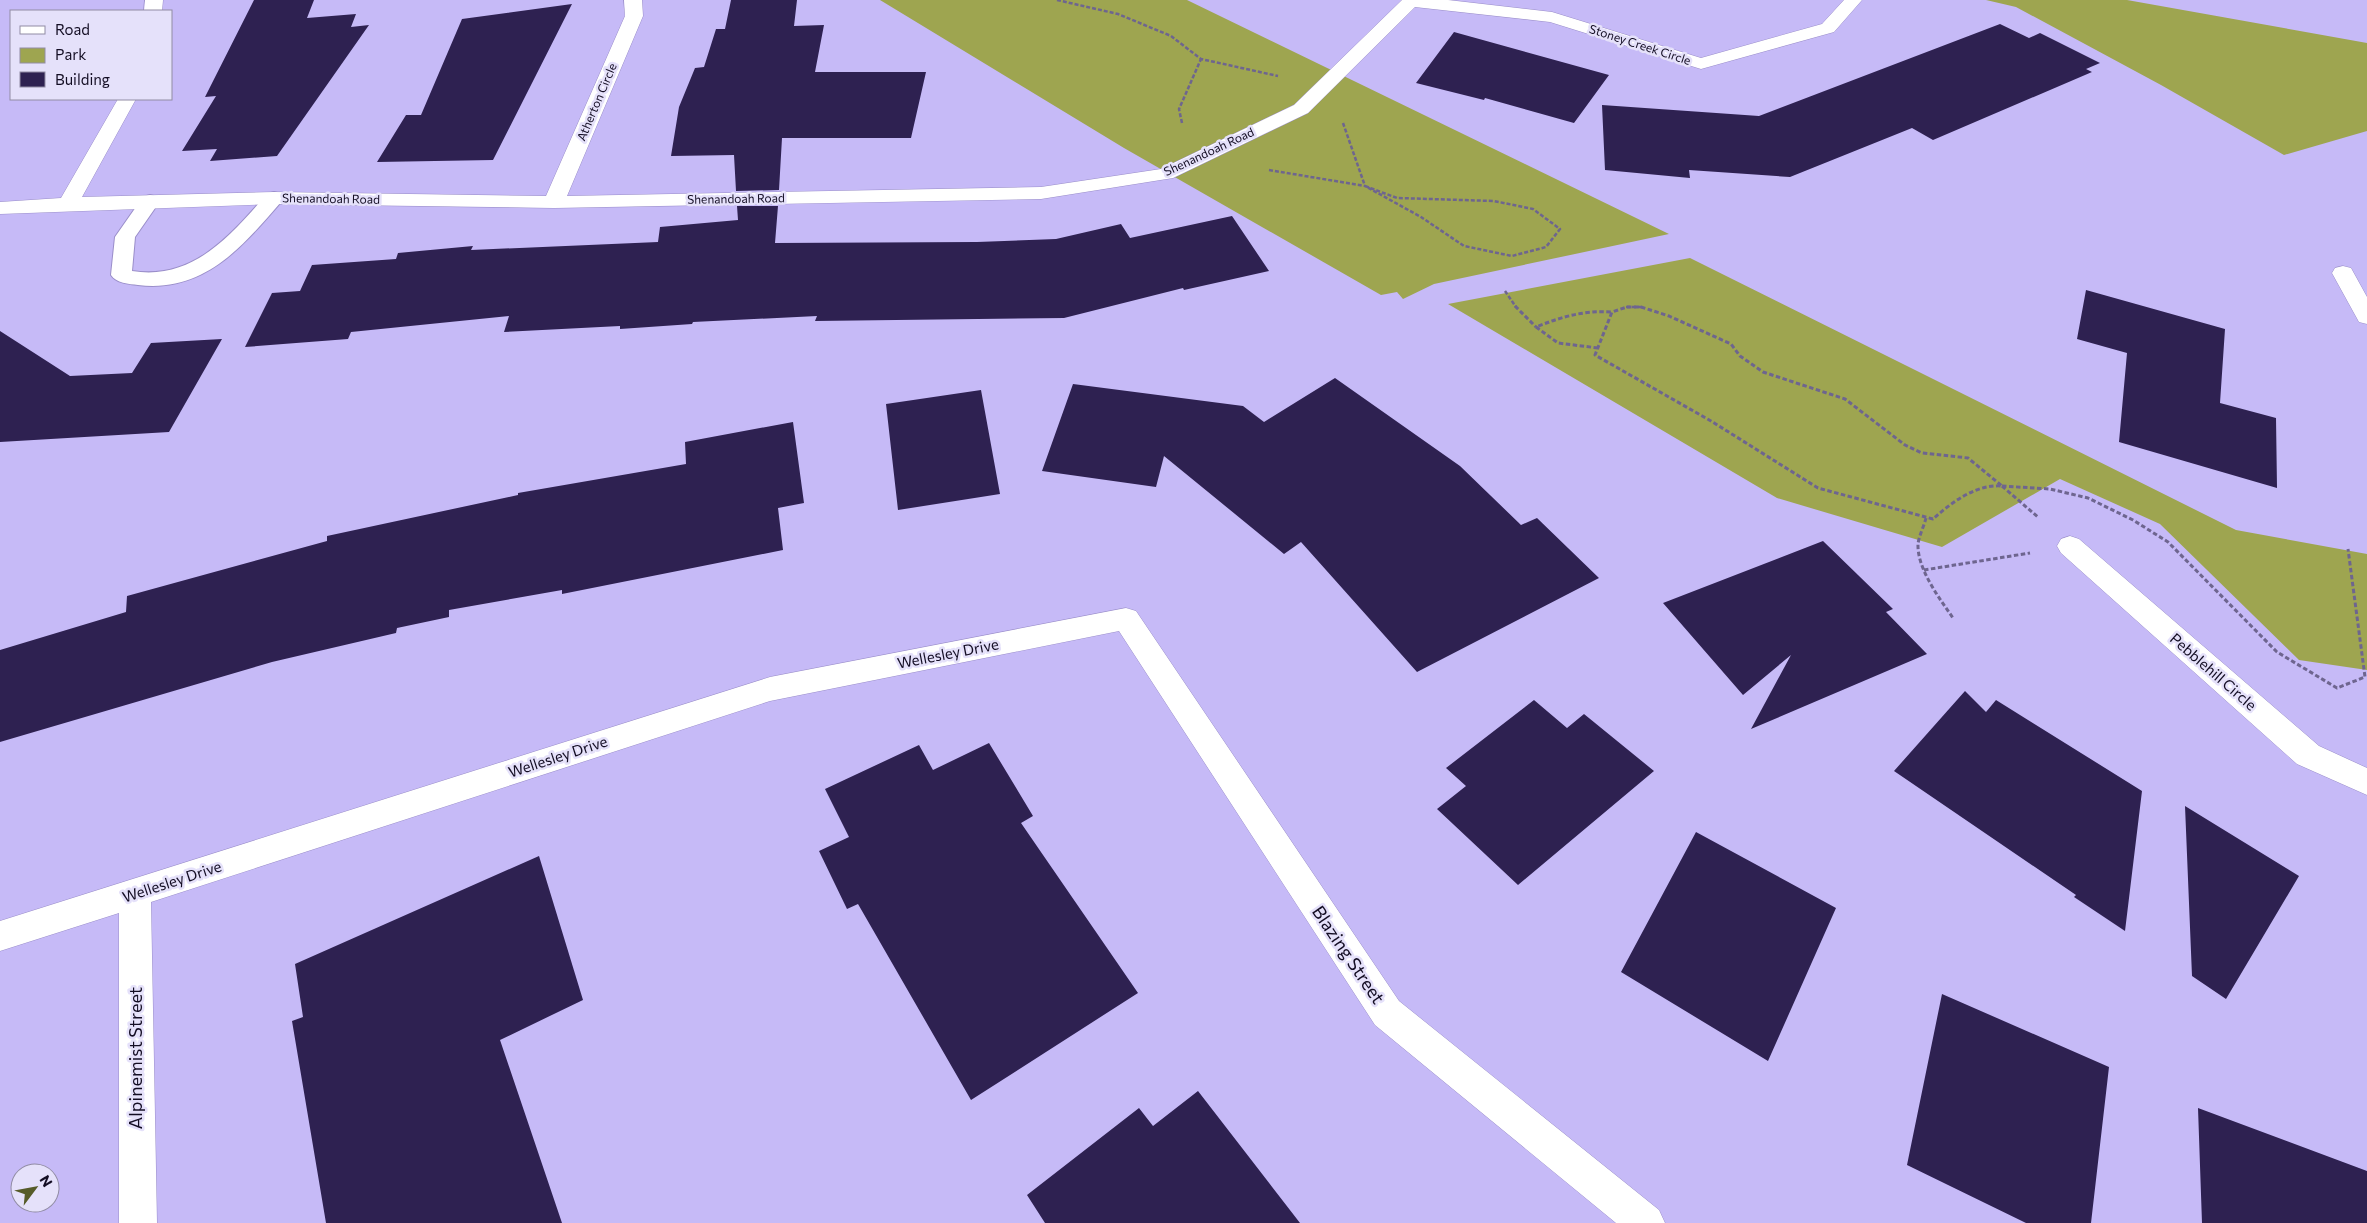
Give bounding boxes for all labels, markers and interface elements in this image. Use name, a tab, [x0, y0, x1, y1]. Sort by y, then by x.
legend	[10, 10, 172, 100]
text: Road	[55, 20, 90, 38]
street label: Stoney Creek Circle	[1588, 21, 1693, 67]
text: Park	[55, 45, 86, 63]
street label: Atherton Circle	[573, 61, 619, 143]
text: Building	[55, 70, 110, 88]
street label: Shenandoah Road	[1161, 124, 1256, 178]
street label: Shenandoah Road	[282, 190, 380, 206]
street label: Shenandoah Road	[687, 190, 785, 206]
street label: Pebblehill Circle	[2167, 629, 2261, 714]
street label: Wellesley Drive	[896, 634, 1000, 672]
street label: Wellesley Drive	[506, 732, 609, 781]
street label: Wellesley Drive	[120, 857, 223, 906]
street label: Blazing Street	[1308, 901, 1390, 1008]
street label: Alpinemist Street	[124, 987, 146, 1129]
north arrow	[10, 1163, 60, 1213]
text: N	[36, 1172, 56, 1190]

